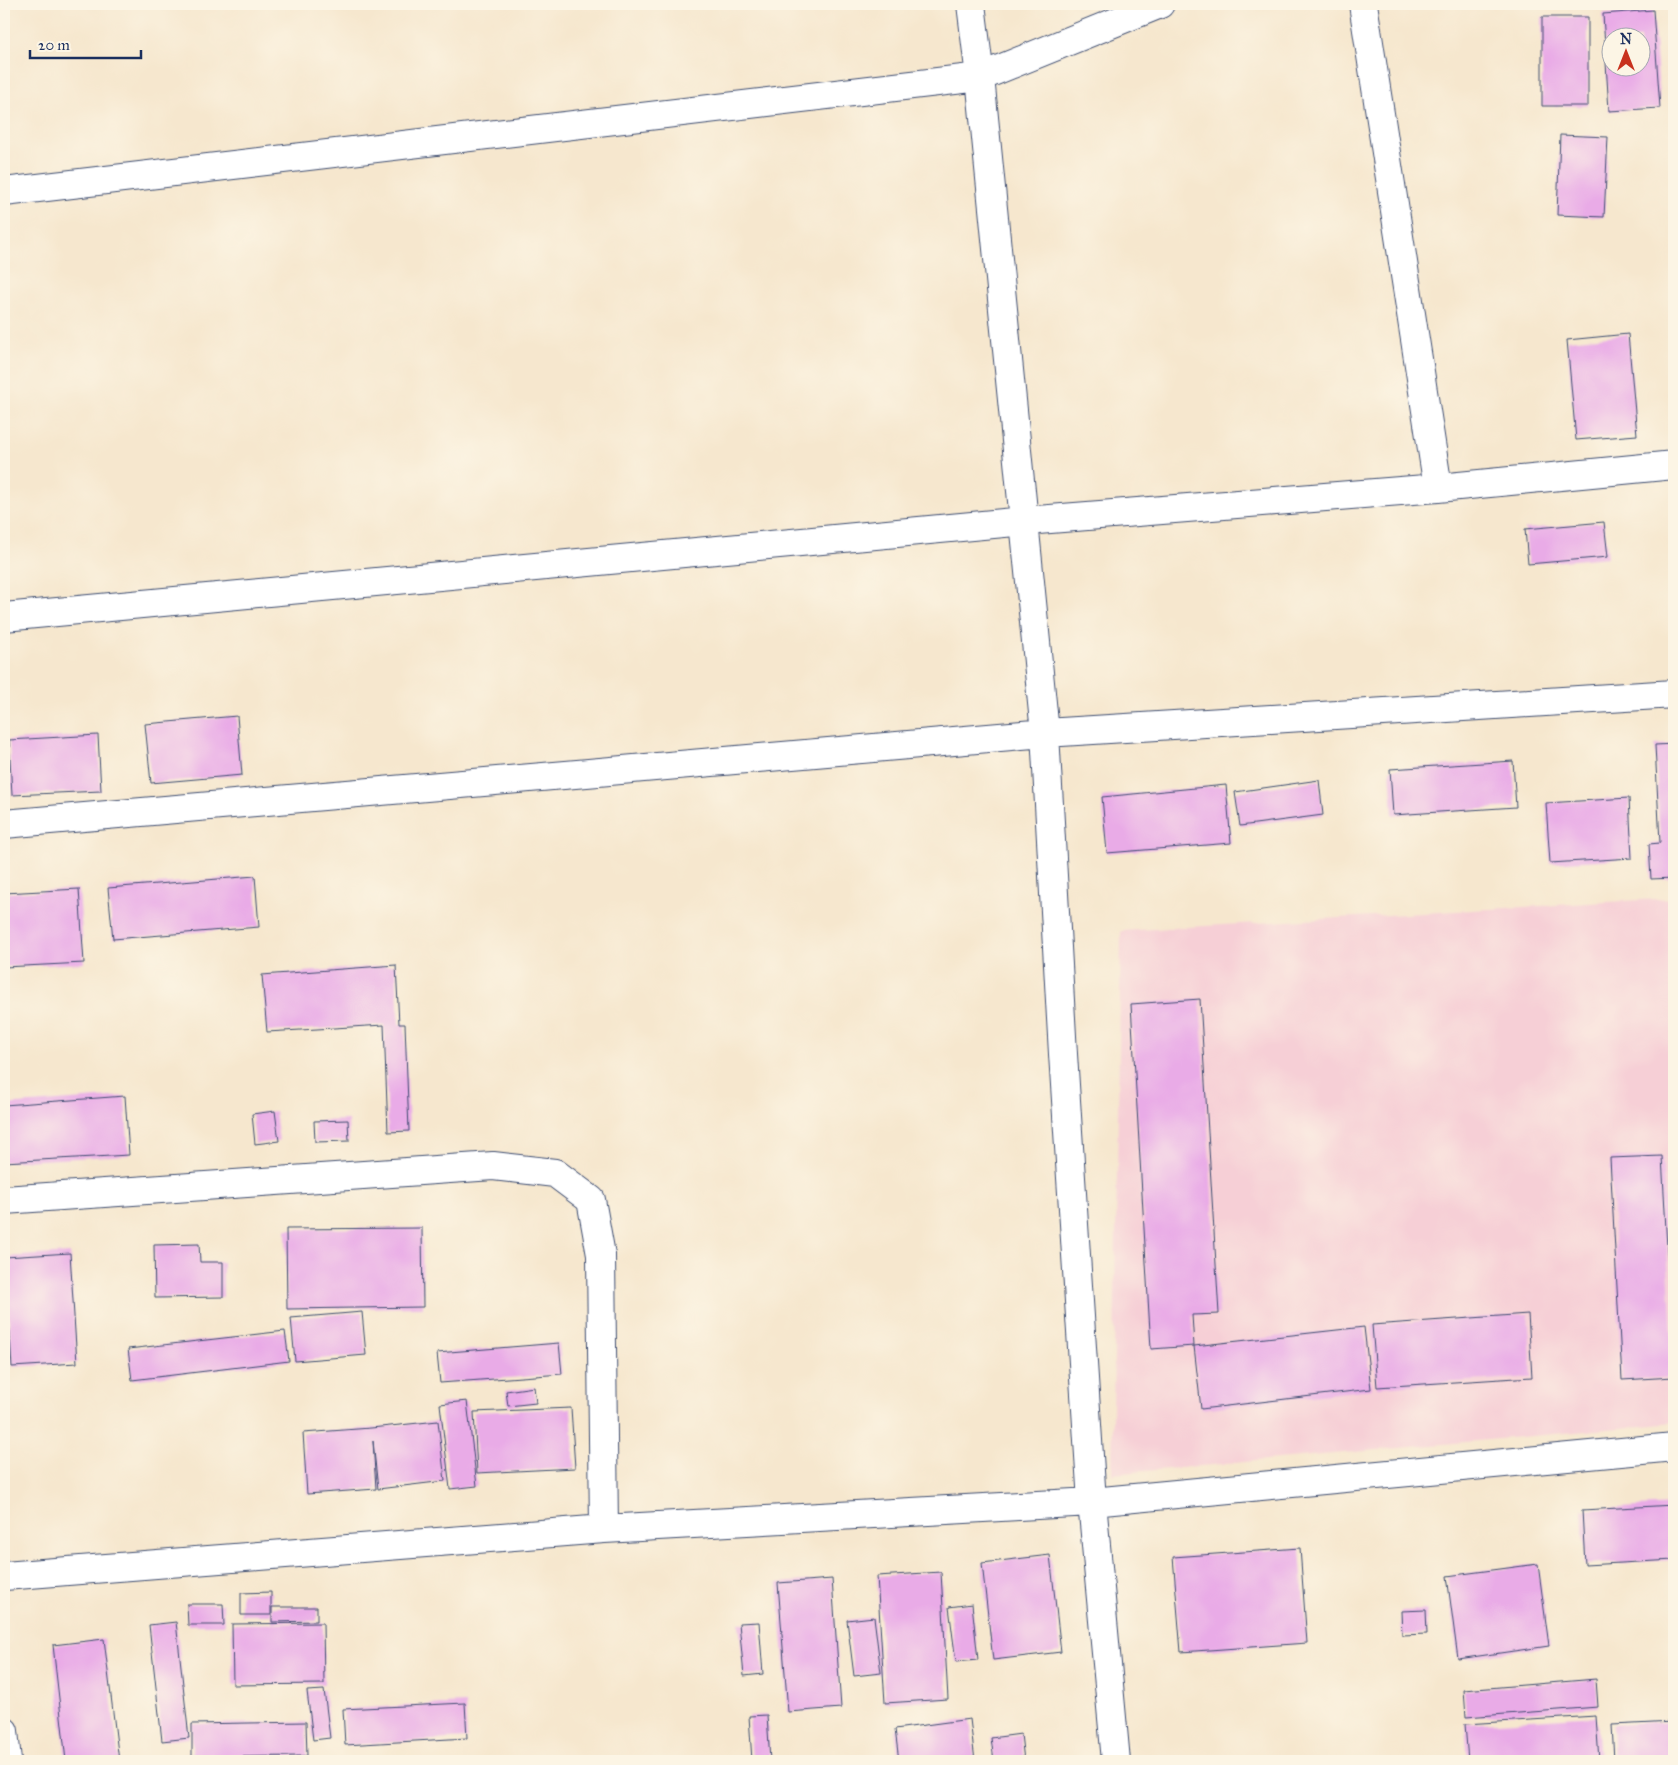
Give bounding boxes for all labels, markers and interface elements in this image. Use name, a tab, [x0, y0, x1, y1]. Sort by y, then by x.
scale bar	[30, 28, 141, 60]
north arrow	[1600, 28, 1650, 78]
text: N	[1620, 31, 1632, 48]
text: 20 m	[38, 36, 70, 54]

